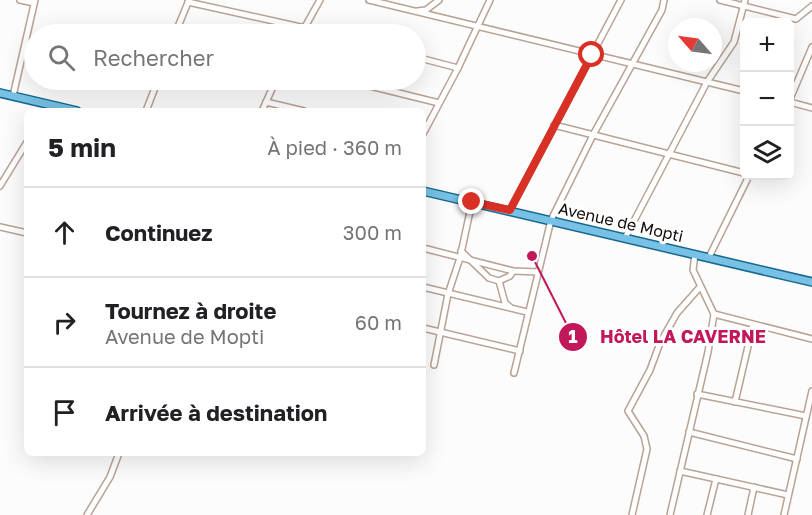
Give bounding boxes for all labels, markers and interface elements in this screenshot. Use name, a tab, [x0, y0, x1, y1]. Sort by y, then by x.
north arrow	[668, 18, 722, 72]
map controls	[740, 18, 794, 180]
button: +	[740, 18, 794, 72]
search box	[24, 24, 426, 90]
icon: search	[45, 41, 78, 74]
route start	[578, 41, 604, 67]
text: Rechercher	[93, 44, 214, 71]
button: −	[740, 72, 794, 126]
button: layers	[740, 126, 794, 180]
text: 5 min	[48, 132, 116, 163]
text: À pied · 360 m	[267, 135, 402, 159]
route end	[458, 188, 484, 214]
street label: Avenue de Mopti	[557, 198, 685, 246]
icon: ahead	[48, 216, 81, 249]
text: Continuez	[105, 219, 212, 246]
text: 300 m	[343, 220, 402, 244]
text: Tournez à droite	[105, 297, 276, 324]
icon: right	[48, 306, 81, 339]
text: 60 m	[355, 310, 402, 334]
callout: Hôtel LA CAVERNE	[558, 319, 778, 355]
text: Avenue de Mopti	[105, 324, 264, 348]
text: 1	[568, 325, 578, 347]
text: Hôtel LA CAVERNE	[600, 325, 766, 347]
icon: arrive	[48, 396, 81, 429]
text: Arrivée à destination	[105, 399, 327, 426]

